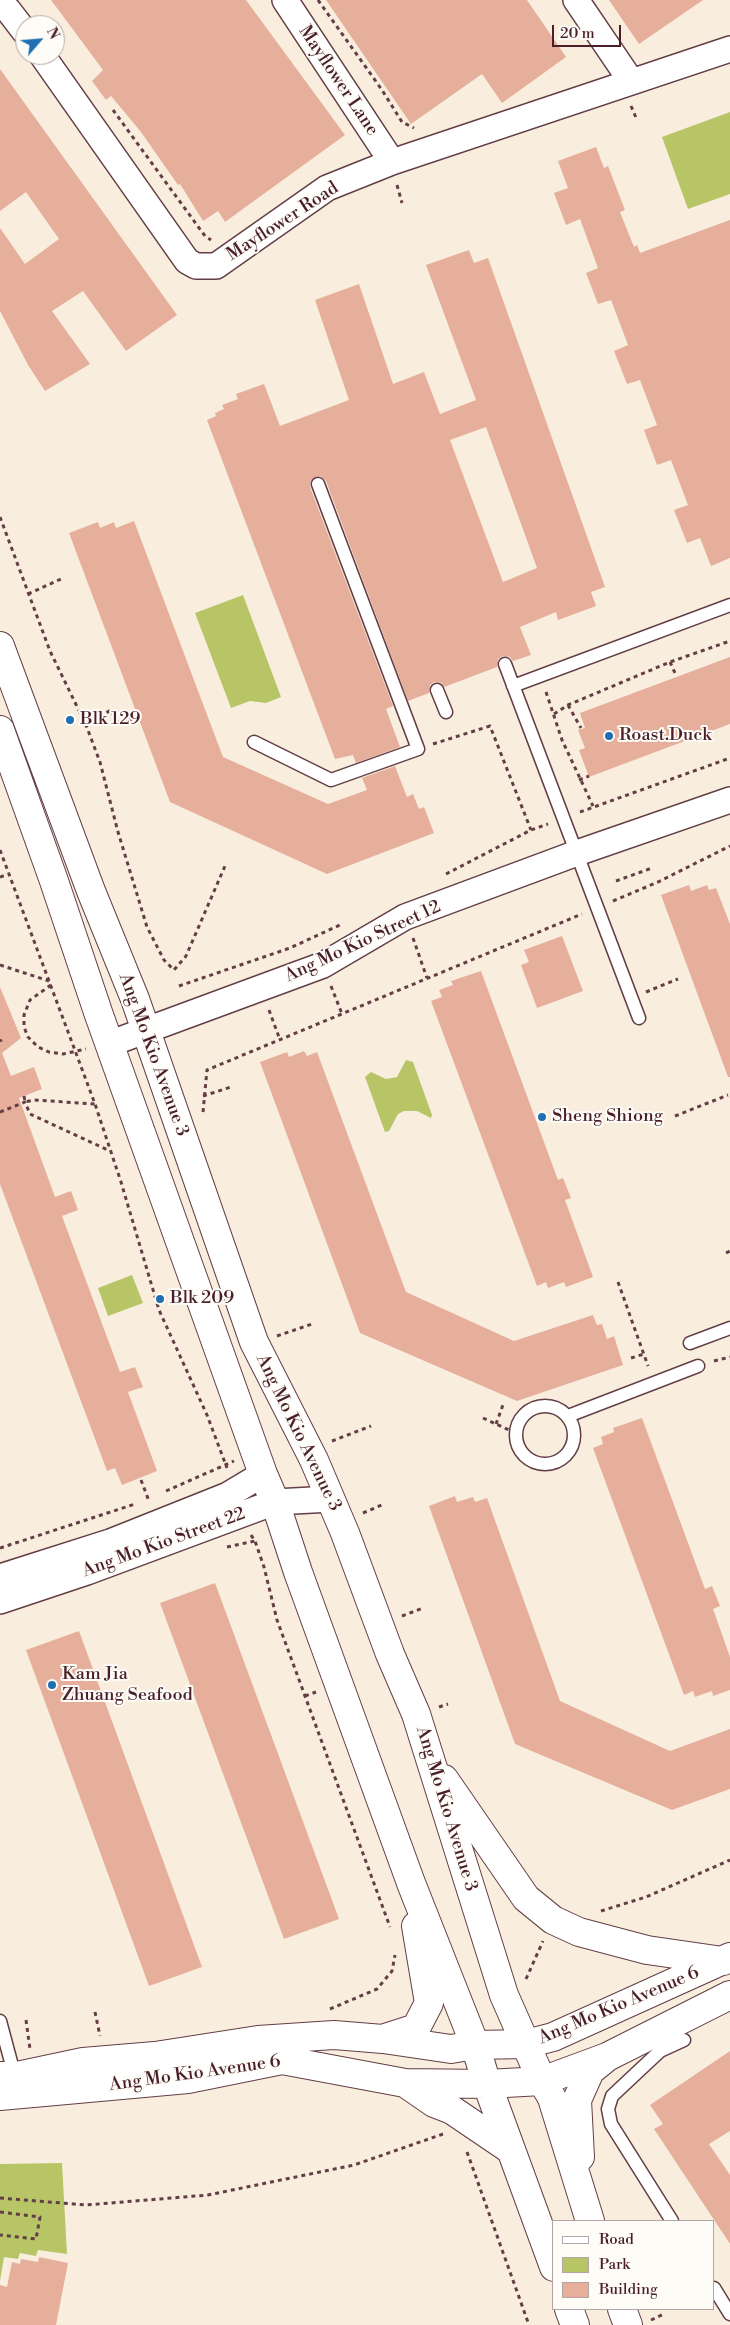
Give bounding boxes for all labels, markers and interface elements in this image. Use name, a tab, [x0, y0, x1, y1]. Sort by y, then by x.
north arrow	[15, 15, 65, 65]
scale bar	[555, 15, 624, 47]
street label: Mayflower Lane	[293, 22, 383, 140]
text: 20 m	[560, 24, 595, 43]
text: N	[42, 25, 63, 43]
street label: Mayflower Road	[223, 178, 343, 266]
place label: Blk 129	[80, 709, 140, 731]
marker: Blk 129	[64, 714, 76, 726]
place label: Roast.Duck	[619, 725, 712, 747]
marker: Roast.Duck	[603, 730, 615, 742]
street label: Ang Mo Kio Street 12	[282, 896, 444, 988]
street label: Ang Mo Kio Avenue 3	[113, 971, 193, 1139]
place label: Sheng Shiong	[552, 1106, 663, 1128]
marker: Sheng Shiong	[536, 1111, 548, 1123]
place label: Blk 209	[170, 1288, 234, 1310]
marker: Blk 209	[154, 1293, 166, 1305]
street label: Ang Mo Kio Avenue 3	[251, 1351, 345, 1515]
street label: Ang Mo Kio Street 22	[80, 1503, 248, 1583]
place label: Kam Jia Zhuang Seafood	[62, 1664, 193, 1706]
marker: Kam Jia Zhuang Seafood	[46, 1679, 58, 1691]
street label: Ang Mo Kio Avenue 3	[411, 1724, 481, 1894]
street label: Ang Mo Kio Avenue 6	[535, 1962, 703, 2050]
street label: Ang Mo Kio Avenue 6	[108, 2051, 282, 2097]
legend	[552, 2220, 715, 2310]
text: Road	[599, 2230, 634, 2249]
text: Park	[599, 2255, 630, 2274]
text: Building	[599, 2280, 658, 2299]

